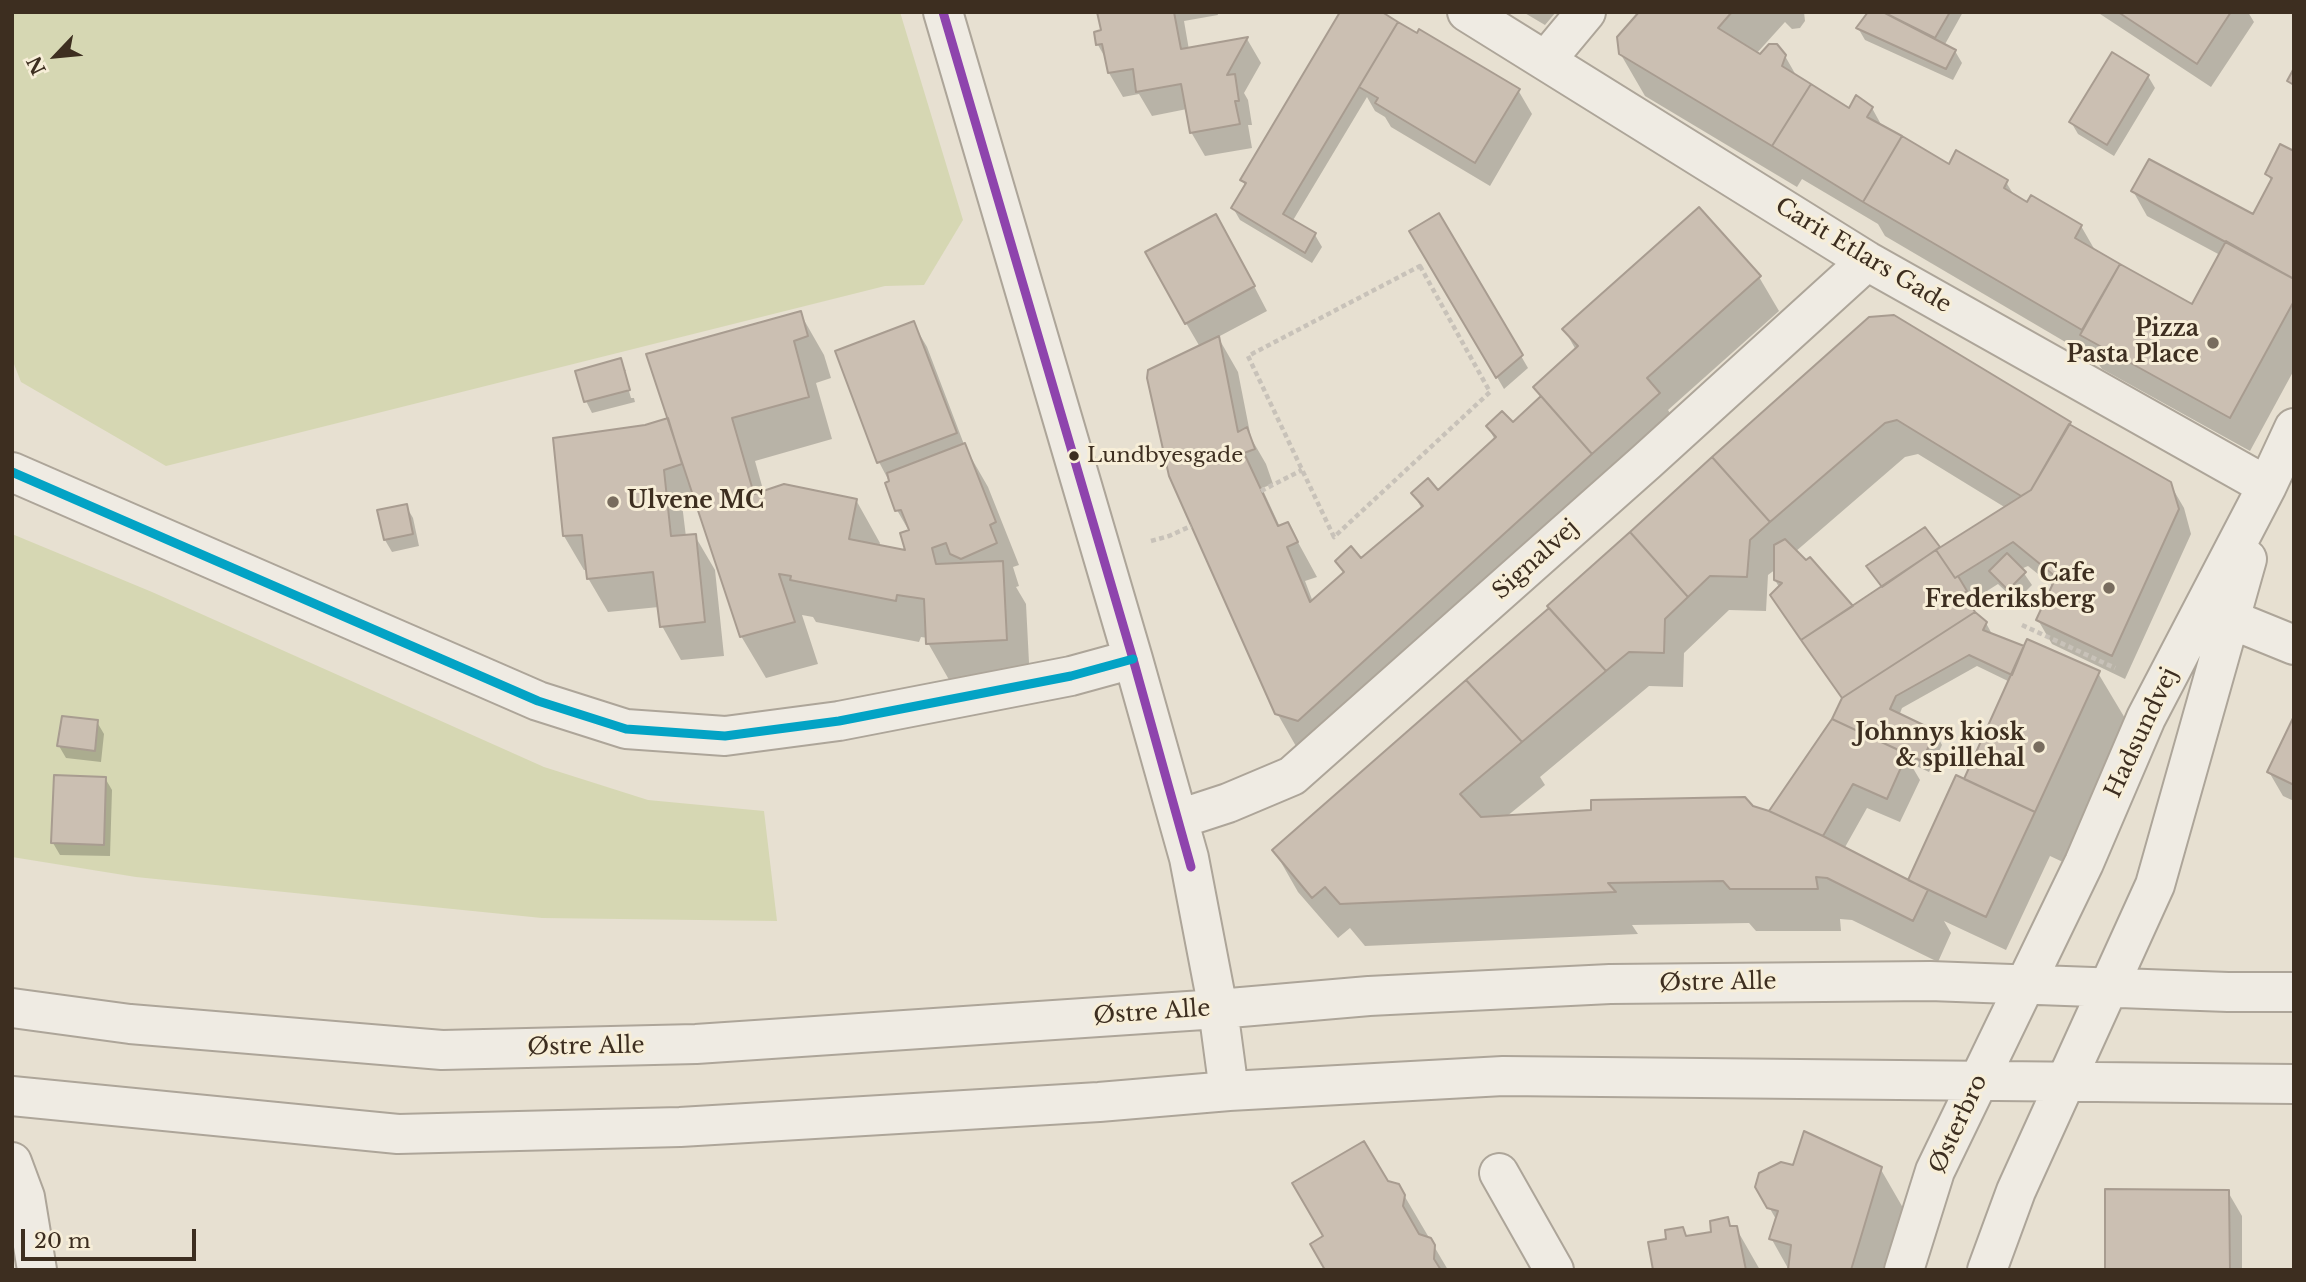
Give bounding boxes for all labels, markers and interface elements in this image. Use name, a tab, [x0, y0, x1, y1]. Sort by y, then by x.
north arrow	[21, 21, 91, 91]
text: N	[22, 52, 51, 78]
street label: Carit Etlars Gade	[1770, 193, 1956, 319]
place label: Pizza Pasta Place	[2066, 316, 2199, 370]
marker: Pizza Pasta Place	[2205, 335, 2221, 351]
place label: Lundbyesgade	[1087, 443, 1243, 469]
marker: Lundbyesgade	[1067, 449, 1081, 463]
place label: Ulvene MC	[627, 488, 764, 516]
marker: Ulvene MC	[605, 494, 621, 510]
street label: Signalvej	[1487, 514, 1585, 606]
place label: Cafe Frederiksberg	[1925, 561, 2095, 615]
marker: Cafe Frederiksberg	[2101, 580, 2117, 596]
street label: Hadsundvej	[2100, 664, 2184, 802]
place label: Johnnys kiosk & spillehal	[1856, 720, 2025, 774]
marker: Johnnys kiosk & spillehal	[2031, 739, 2047, 755]
street label: Østre Alle	[1659, 968, 1777, 998]
street label: Østre Alle	[1093, 995, 1211, 1031]
street label: Østre Alle	[527, 1032, 645, 1062]
street label: Østerbro	[1924, 1070, 1994, 1178]
scale bar	[24, 1216, 200, 1260]
text: 20 m	[34, 1228, 91, 1254]

